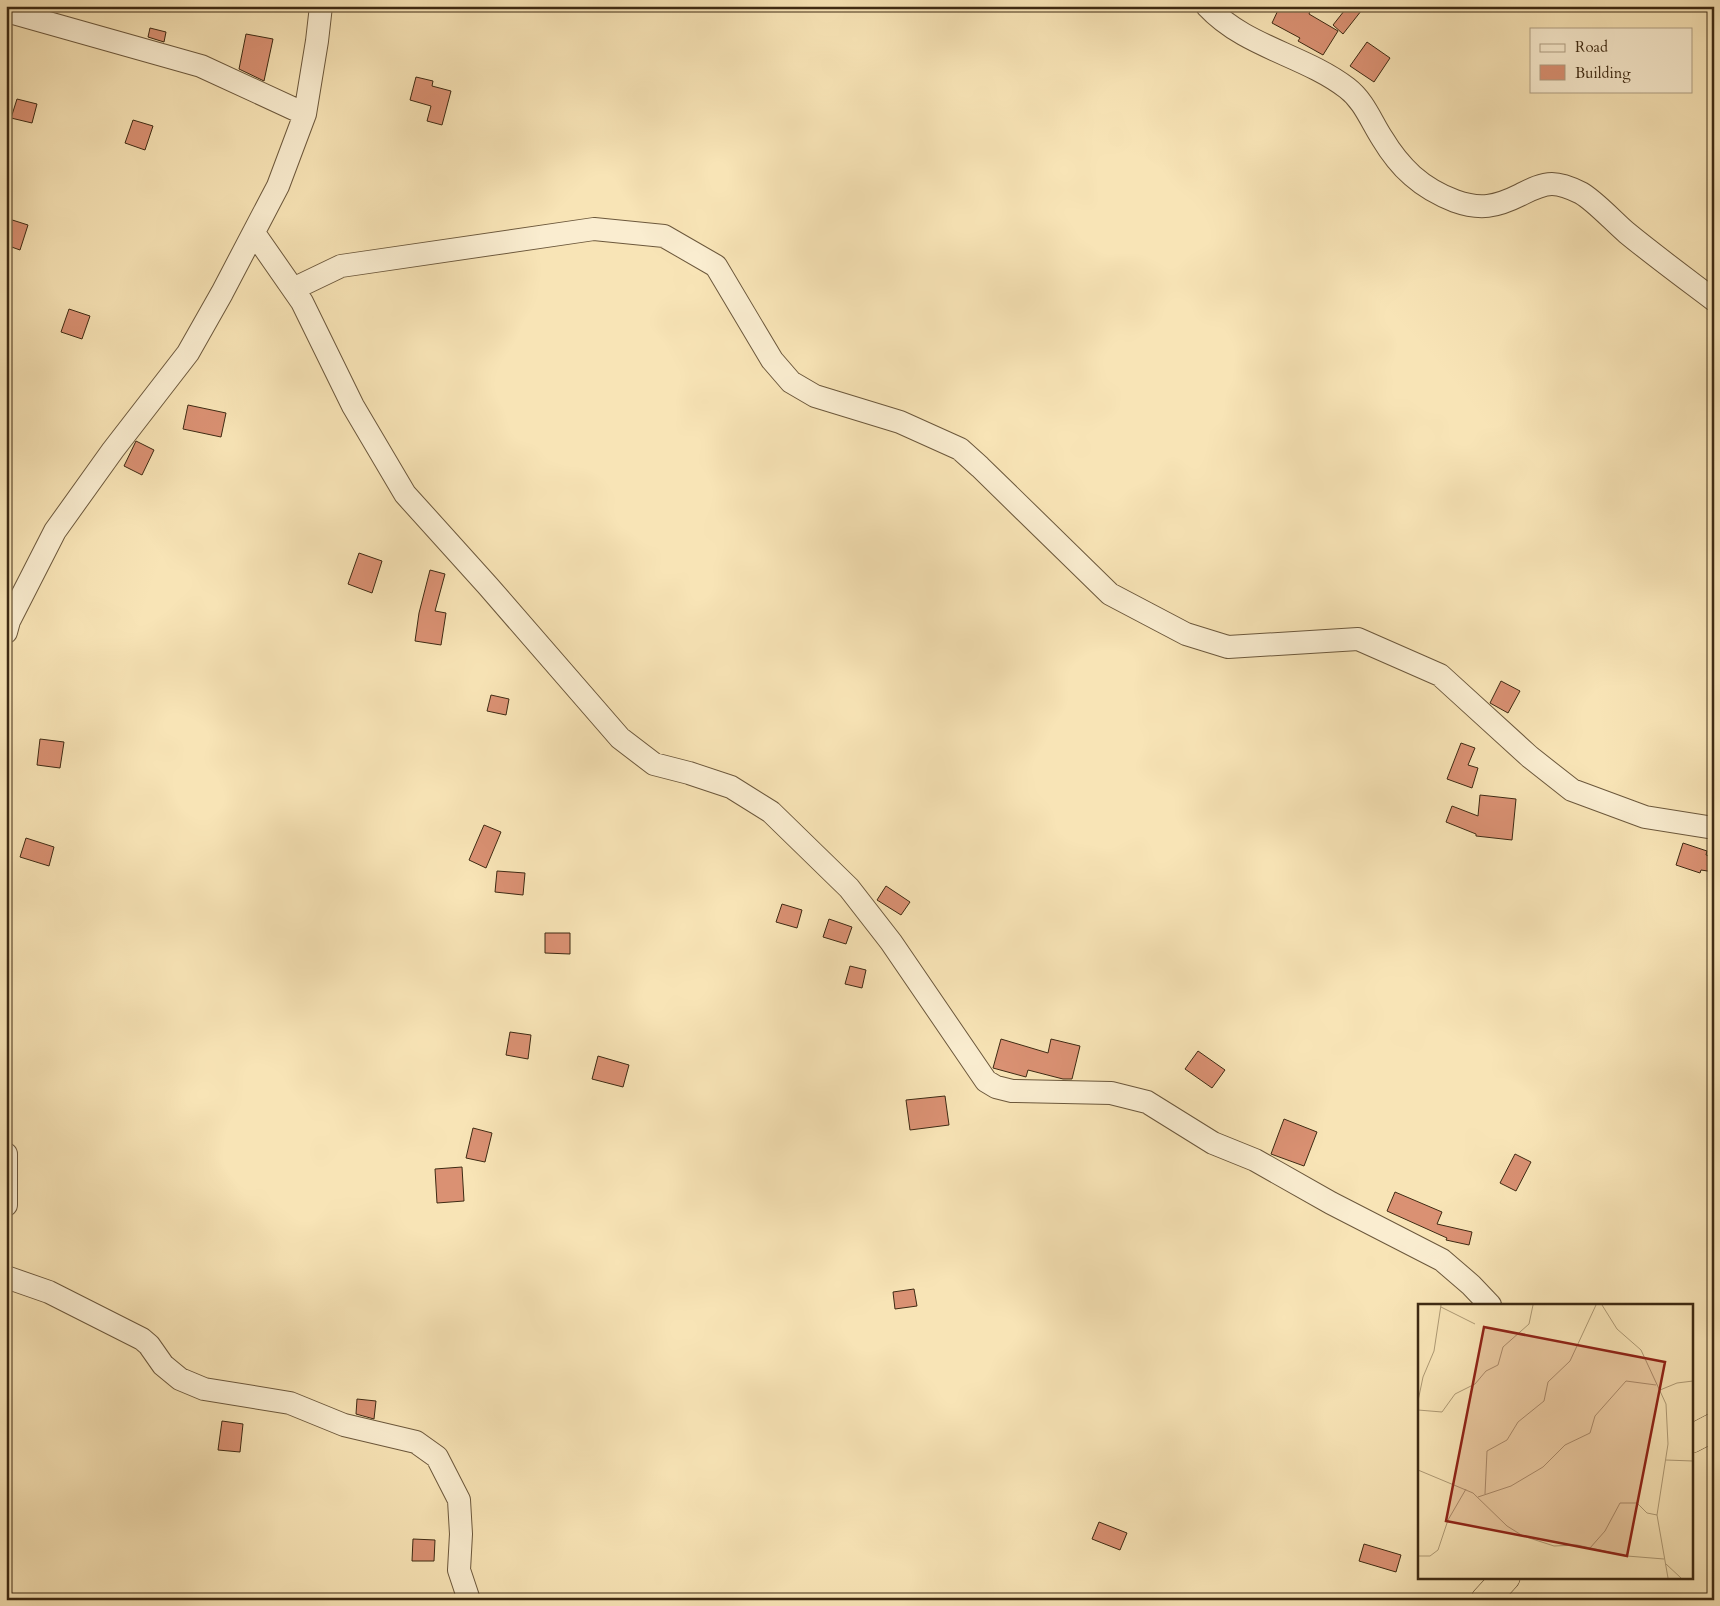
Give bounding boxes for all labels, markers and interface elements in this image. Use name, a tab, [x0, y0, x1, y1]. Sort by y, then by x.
legend	[1530, 28, 1692, 92]
text: Road	[1575, 37, 1608, 57]
text: Building	[1575, 63, 1631, 83]
inset map	[1418, 1304, 1692, 1578]

